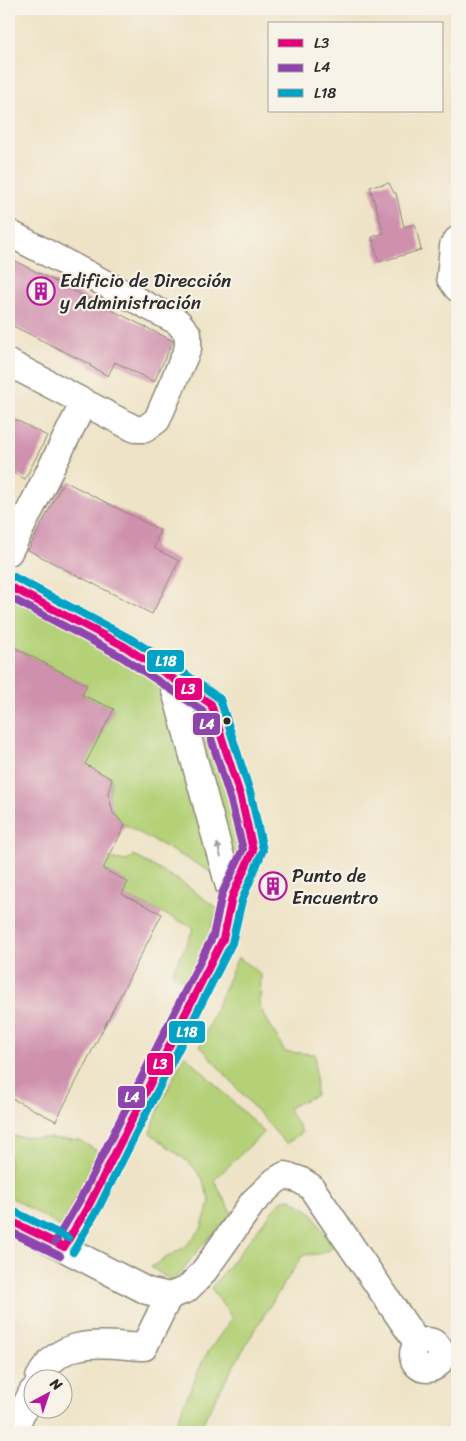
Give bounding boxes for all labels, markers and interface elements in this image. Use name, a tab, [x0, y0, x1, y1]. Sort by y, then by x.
legend	[268, 22, 444, 112]
text: L3	[314, 30, 329, 56]
text: L4	[314, 54, 330, 80]
text: L18	[314, 80, 336, 106]
place label: Edificio de Dirección y Administración	[60, 264, 231, 319]
building icon: Edificio de Dirección y Administración	[26, 276, 56, 306]
line badge: L18	[146, 649, 185, 673]
text: L18	[156, 649, 177, 674]
line badge: L3	[174, 677, 203, 701]
text: L3	[181, 677, 195, 702]
line badge: L4	[192, 712, 221, 736]
text: L4	[199, 712, 215, 737]
unlabelled marker	[222, 716, 232, 726]
one-way arrow	[215, 843, 223, 858]
place label: Punto de Encuentro	[292, 859, 378, 914]
building icon: Punto de Encuentro	[258, 871, 288, 901]
line badge: L18	[168, 1020, 206, 1044]
text: L18	[177, 1020, 198, 1045]
line badge: L3	[146, 1052, 174, 1076]
text: L3	[153, 1052, 167, 1077]
line badge: L4	[117, 1085, 146, 1109]
text: L4	[124, 1085, 140, 1110]
north arrow	[22, 1368, 72, 1418]
text: N	[44, 1371, 68, 1397]

